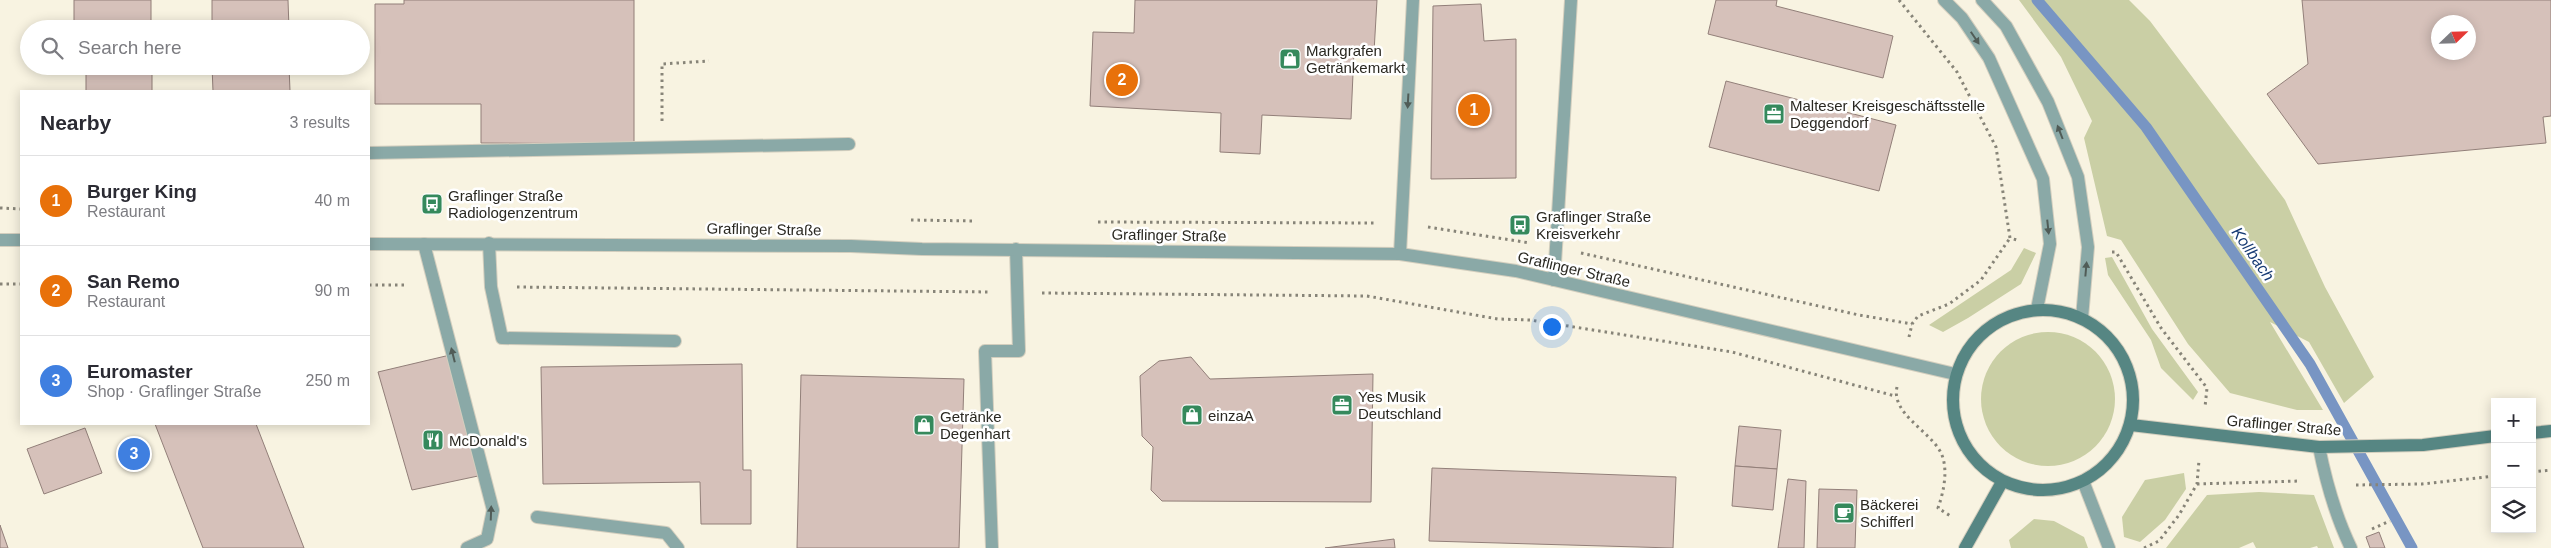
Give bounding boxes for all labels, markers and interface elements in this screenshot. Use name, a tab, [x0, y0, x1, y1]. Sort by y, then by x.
north arrow	[2431, 15, 2476, 60]
search box	[20, 20, 370, 75]
one-way arrow	[1970, 31, 1980, 44]
icon: search	[38, 34, 66, 62]
text: Search here	[78, 37, 182, 58]
place label: Markgrafen Getränkemarkt	[1306, 42, 1406, 76]
shop icon: Markgrafen Getränkemarkt	[1278, 47, 1302, 71]
pin: 2	[1106, 61, 1138, 99]
pin: 1	[1458, 91, 1490, 129]
one-way arrow	[1403, 93, 1411, 109]
place label: Malteser Kreisgeschäftsstelle Deggendorf	[1790, 97, 1985, 131]
office icon: Malteser Kreisgeschäftsstelle Deggendorf	[1762, 102, 1786, 126]
text: Nearby	[40, 111, 111, 134]
text: 3 results	[290, 114, 350, 131]
one-way arrow	[2056, 124, 2064, 139]
text: Burger King	[87, 181, 197, 202]
place label: Graflinger Straße Radiologenzentrum	[448, 187, 578, 221]
text: 1	[52, 192, 60, 209]
text: 40 m	[314, 192, 350, 209]
bus stop icon: Graflinger Straße Radiologenzentrum	[420, 192, 444, 216]
text: Restaurant	[87, 203, 165, 220]
place label: Graflinger Straße Kreisverkehr	[1536, 208, 1651, 242]
bus stop icon: Graflinger Straße Kreisverkehr	[1508, 213, 1532, 237]
street label: Graflinger Straße	[706, 219, 822, 239]
one-way arrow	[2044, 219, 2052, 235]
water label: Kollbach	[2228, 224, 2278, 284]
street label: Graflinger Straße	[1111, 225, 1227, 245]
street label: Graflinger Straße	[1516, 248, 1632, 290]
one-way arrow	[2083, 261, 2091, 277]
text: San Remo	[87, 271, 180, 292]
text: 2	[52, 282, 60, 299]
text: 90 m	[314, 282, 350, 299]
text: Restaurant	[87, 293, 165, 310]
your location	[1539, 314, 1565, 340]
one-way arrow	[448, 348, 456, 363]
text: Euromaster	[87, 361, 193, 382]
text: 3	[52, 372, 60, 389]
text: 250 m	[306, 372, 350, 389]
text: Shop · Graflinger Straße	[87, 383, 261, 400]
place label: Yes Musik Deutschland	[1358, 388, 1441, 422]
office icon: Yes Musik Deutschland	[1330, 393, 1354, 417]
map controls	[2491, 398, 2536, 533]
button: +	[2491, 398, 2536, 443]
shop icon: einzaA	[1180, 403, 1204, 427]
place label: einzaA	[1208, 407, 1254, 424]
place label: Getränke Degenhart	[940, 408, 1011, 442]
street label: Graflinger Straße	[2226, 412, 2342, 438]
shop icon: Getränke Degenhart	[912, 413, 936, 437]
restaurant icon: McDonald's	[421, 428, 445, 452]
place label: McDonald's	[449, 432, 527, 449]
pin: 3	[118, 435, 150, 473]
button: −	[2491, 443, 2536, 488]
button: layers	[2491, 488, 2536, 533]
place label: Bäckerei Schifferl	[1860, 496, 1918, 530]
cafe icon: Bäckerei Schifferl	[1832, 501, 1856, 525]
one-way arrow	[487, 504, 495, 520]

